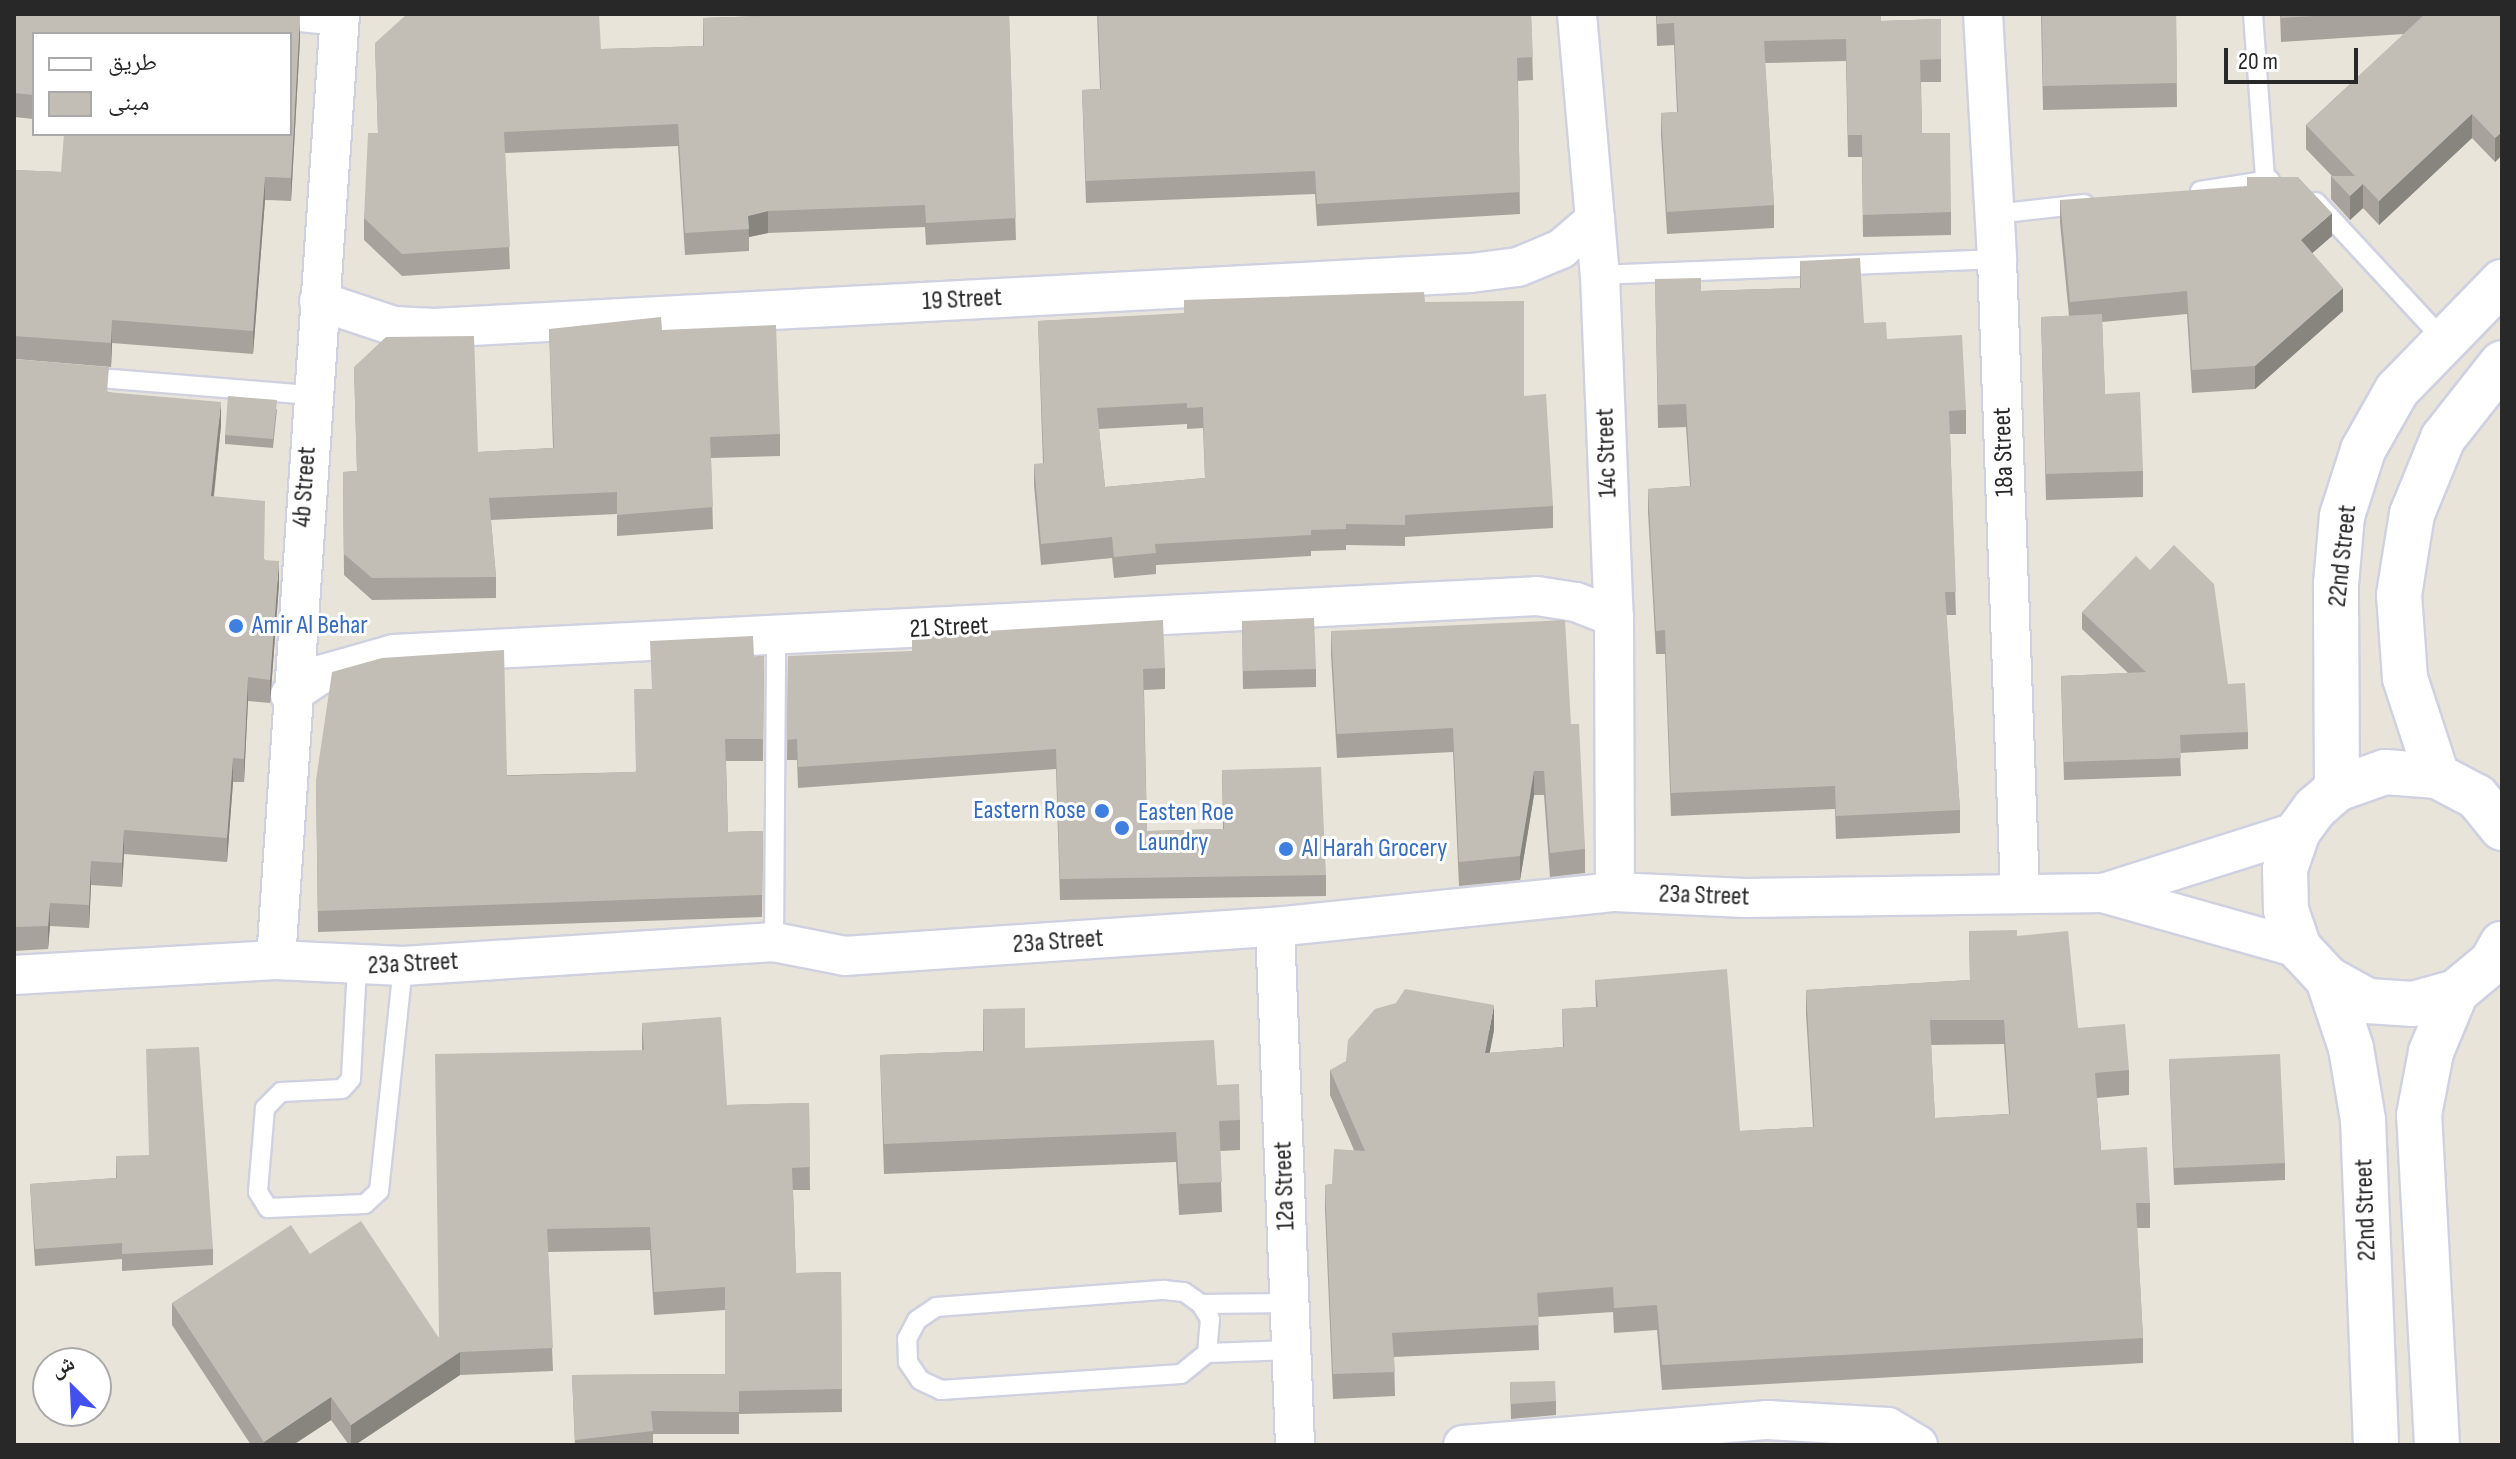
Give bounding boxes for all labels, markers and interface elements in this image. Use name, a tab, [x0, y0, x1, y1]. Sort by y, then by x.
legend	[32, 32, 292, 136]
scale bar	[2228, 32, 2362, 82]
text: 20 m	[2238, 47, 2278, 76]
text: طريق	[108, 48, 157, 77]
text: مبنى	[108, 88, 149, 117]
street label: 19 Street	[921, 282, 1003, 318]
street label: 18a Street	[1987, 407, 2021, 497]
street label: 14c Street	[1590, 408, 1624, 498]
street label: 4b Street	[287, 446, 323, 528]
street label: 22nd Street	[2322, 503, 2364, 609]
place label: Amir Al Behar	[252, 610, 368, 642]
street label: 21 Street	[909, 610, 989, 646]
marker: Amir Al Behar	[227, 617, 245, 635]
place label: Eastern Rose	[973, 795, 1086, 827]
place label: Easten Roe Laundry	[1138, 797, 1234, 858]
marker: Eastern Rose	[1093, 802, 1111, 820]
marker: Easten Roe Laundry	[1113, 819, 1131, 837]
place label: Al Harah Grocery	[1302, 833, 1447, 865]
marker: Al Harah Grocery	[1277, 840, 1295, 858]
street label: 23a Street	[1658, 879, 1750, 913]
street label: 23a Street	[1012, 923, 1104, 961]
street label: 23a Street	[367, 946, 459, 982]
street label: 12a Street	[1268, 1141, 1302, 1231]
street label: 22nd Street	[2349, 1158, 2383, 1262]
north arrow	[32, 1347, 112, 1427]
text: ش	[47, 1349, 79, 1384]

